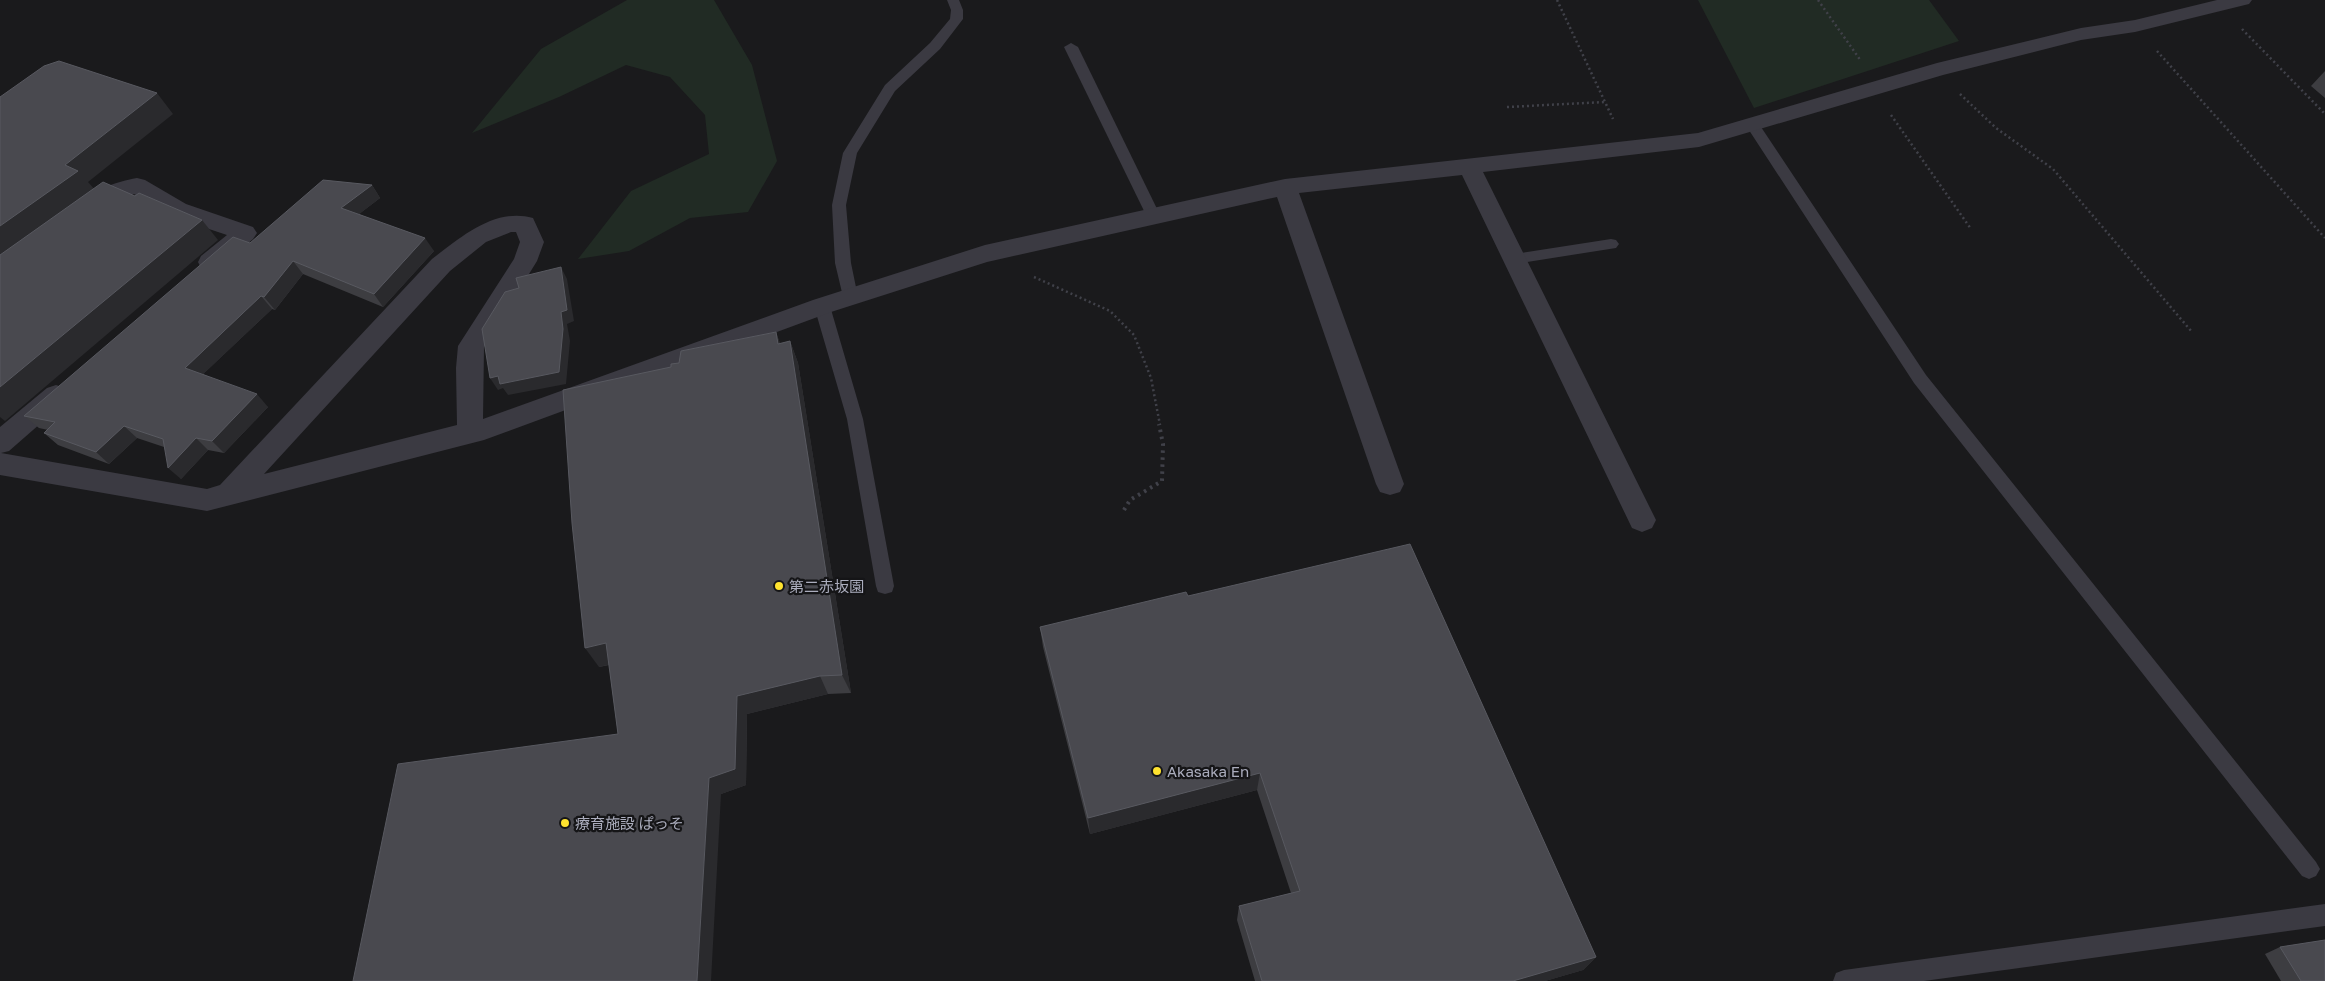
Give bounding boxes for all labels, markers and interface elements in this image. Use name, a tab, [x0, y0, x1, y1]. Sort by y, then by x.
place label: 第二赤坂園	[789, 577, 864, 595]
marker: 第二赤坂園	[773, 580, 785, 592]
place label: Akasaka En	[1167, 762, 1249, 780]
marker: Akasaka En	[1151, 765, 1163, 777]
place label: 療育施設 ぱっそ	[575, 814, 684, 832]
marker: 療育施設 ぱっそ	[559, 817, 571, 829]

